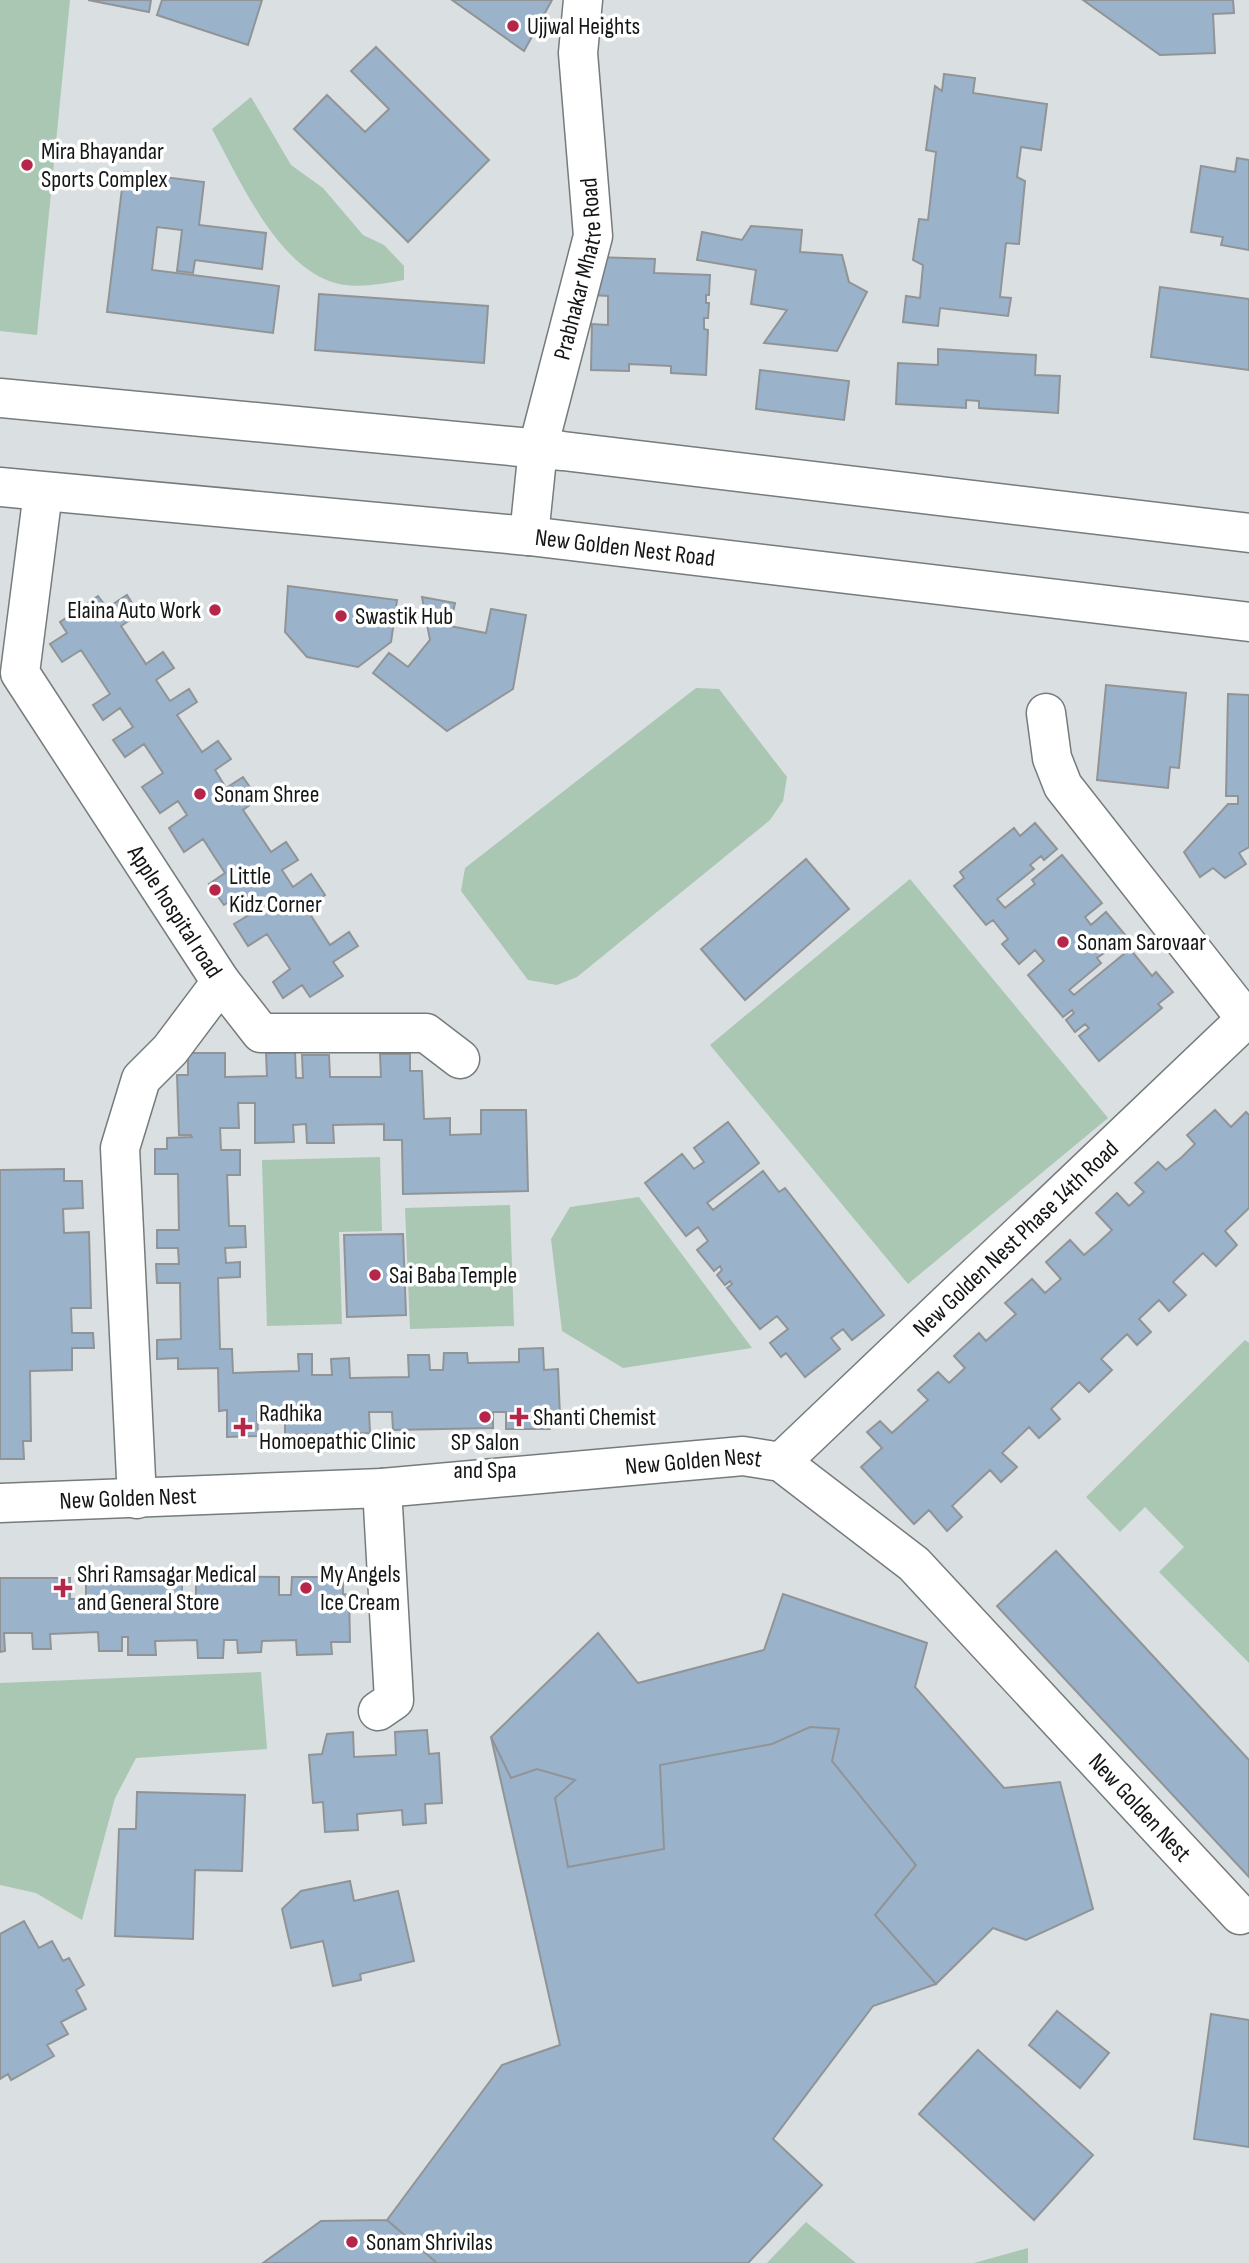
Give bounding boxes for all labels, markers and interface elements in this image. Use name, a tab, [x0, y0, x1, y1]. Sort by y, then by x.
place label: Ujjwal Heights	[527, 12, 640, 41]
marker: Ujjwal Heights	[505, 18, 521, 34]
place label: Mira Bhayandar Sports Complex	[41, 137, 168, 194]
marker: Mira Bhayandar Sports Complex	[19, 157, 35, 173]
street label: Prabhakar Mhatre Road	[547, 177, 608, 363]
street label: New Golden Nest Road	[533, 522, 717, 573]
place label: Elaina Auto Work	[67, 596, 201, 625]
marker: Elaina Auto Work	[207, 602, 223, 618]
place label: Swastik Hub	[355, 602, 453, 631]
marker: Swastik Hub	[333, 608, 349, 624]
place label: Sonam Shree	[214, 780, 319, 809]
marker: Sonam Shree	[192, 786, 208, 802]
street label: Apple hospital road	[121, 839, 229, 983]
place label: Little Kidz Corner	[229, 862, 322, 919]
marker: Little Kidz Corner	[207, 882, 223, 898]
place label: Sonam Sarovaar	[1077, 928, 1206, 957]
marker: Sonam Sarovaar	[1055, 934, 1071, 950]
street label: New Golden Nest Phase 14th Road	[907, 1134, 1124, 1343]
place label: Sai Baba Temple	[389, 1261, 517, 1290]
marker: Sai Baba Temple	[367, 1267, 383, 1283]
place label: Radhika Homoepathic Clinic	[259, 1399, 416, 1456]
place label: Shanti Chemist	[533, 1403, 656, 1432]
marker: SP Salon and Spa	[477, 1409, 493, 1425]
marker: Shanti Chemist	[511, 1409, 527, 1425]
marker: Radhika Homoepathic Clinic	[233, 1417, 253, 1437]
place label: SP Salon and Spa	[451, 1428, 519, 1485]
street label: New Golden Nest	[624, 1441, 764, 1481]
street label: New Golden Nest	[59, 1481, 197, 1515]
place label: Shri Ramsagar Medical and General Store	[77, 1560, 256, 1617]
place label: My Angels Ice Cream	[320, 1560, 401, 1617]
marker: Shri Ramsagar Medical and General Store	[55, 1580, 71, 1596]
marker: My Angels Ice Cream	[298, 1580, 314, 1596]
street label: New Golden Nest	[1083, 1747, 1197, 1868]
place label: Sonam Shrivilas	[366, 2228, 493, 2257]
marker: Sonam Shrivilas	[344, 2234, 360, 2250]

